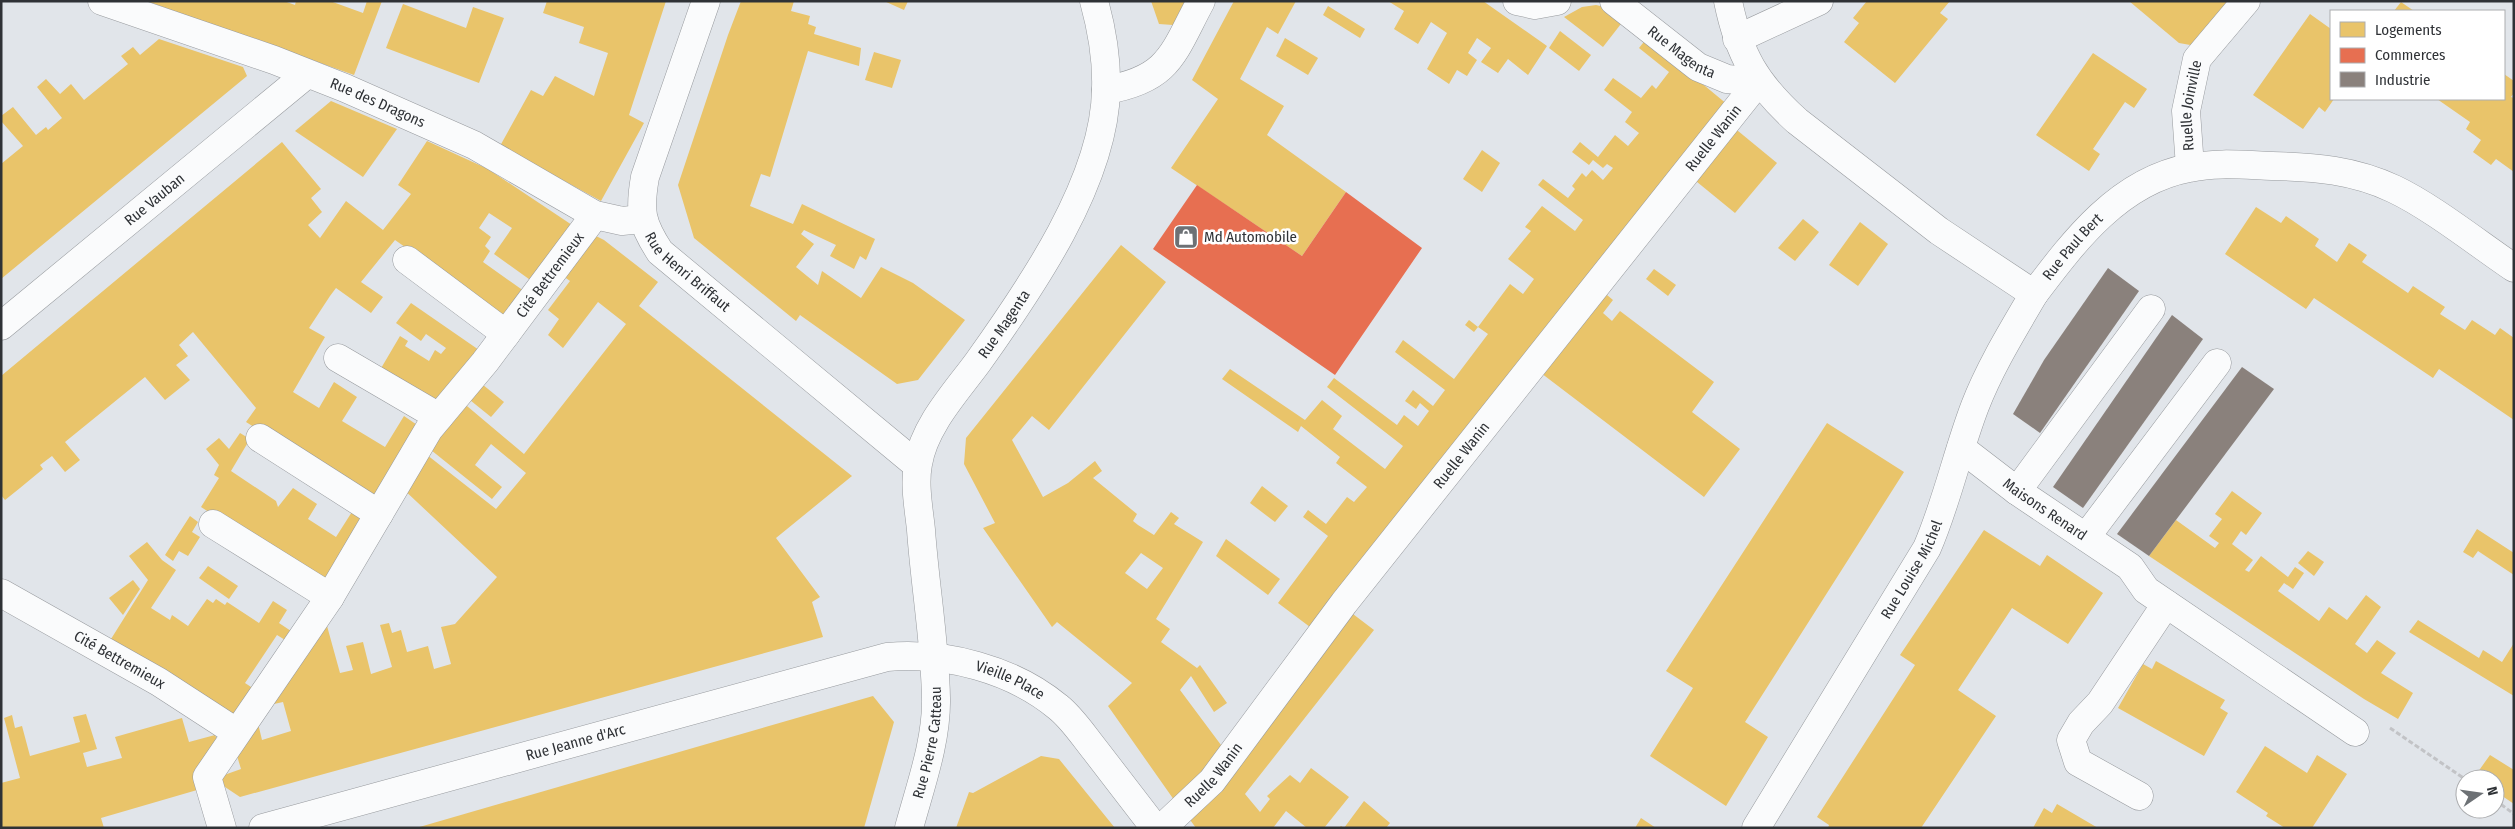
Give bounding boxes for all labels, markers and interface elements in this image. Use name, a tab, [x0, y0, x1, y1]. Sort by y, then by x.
legend	[2330, 10, 2505, 100]
text: Logements	[2375, 21, 2442, 39]
street label: Rue Magenta	[1644, 22, 1718, 82]
text: Commerces	[2375, 46, 2445, 64]
street label: Ruelle Joinville	[2177, 59, 2205, 151]
text: Industrie	[2375, 71, 2430, 89]
street label: Rue des Dragons	[328, 74, 428, 131]
street label: Ruelle Wanin	[1681, 101, 1745, 175]
street label: Rue Vauban	[121, 170, 188, 229]
street label: Rue Paul Bert	[2039, 210, 2106, 284]
shop icon: Md Automobile	[1173, 224, 1199, 250]
place label: Md Automobile	[1204, 228, 1297, 246]
street label: Cité Bettremieux	[512, 229, 588, 321]
street label: Rue Henri Briffaut	[641, 229, 734, 315]
street label: Rue Magenta	[974, 286, 1034, 362]
street label: Ruelle Wanin	[1430, 418, 1493, 492]
street label: Maisons Renard	[1999, 475, 2090, 544]
street label: Rue Louise Michel	[1877, 518, 1946, 622]
street label: Cité Bettremieux	[71, 627, 169, 693]
street label: Vieille Place	[974, 657, 1048, 703]
street label: Rue Pierre Catteau	[909, 686, 945, 801]
street label: Rue Jeanne d'Arc	[524, 720, 628, 765]
street label: Ruelle Wanin	[1181, 739, 1246, 811]
north arrow	[2455, 769, 2505, 819]
text: N	[2483, 785, 2501, 797]

